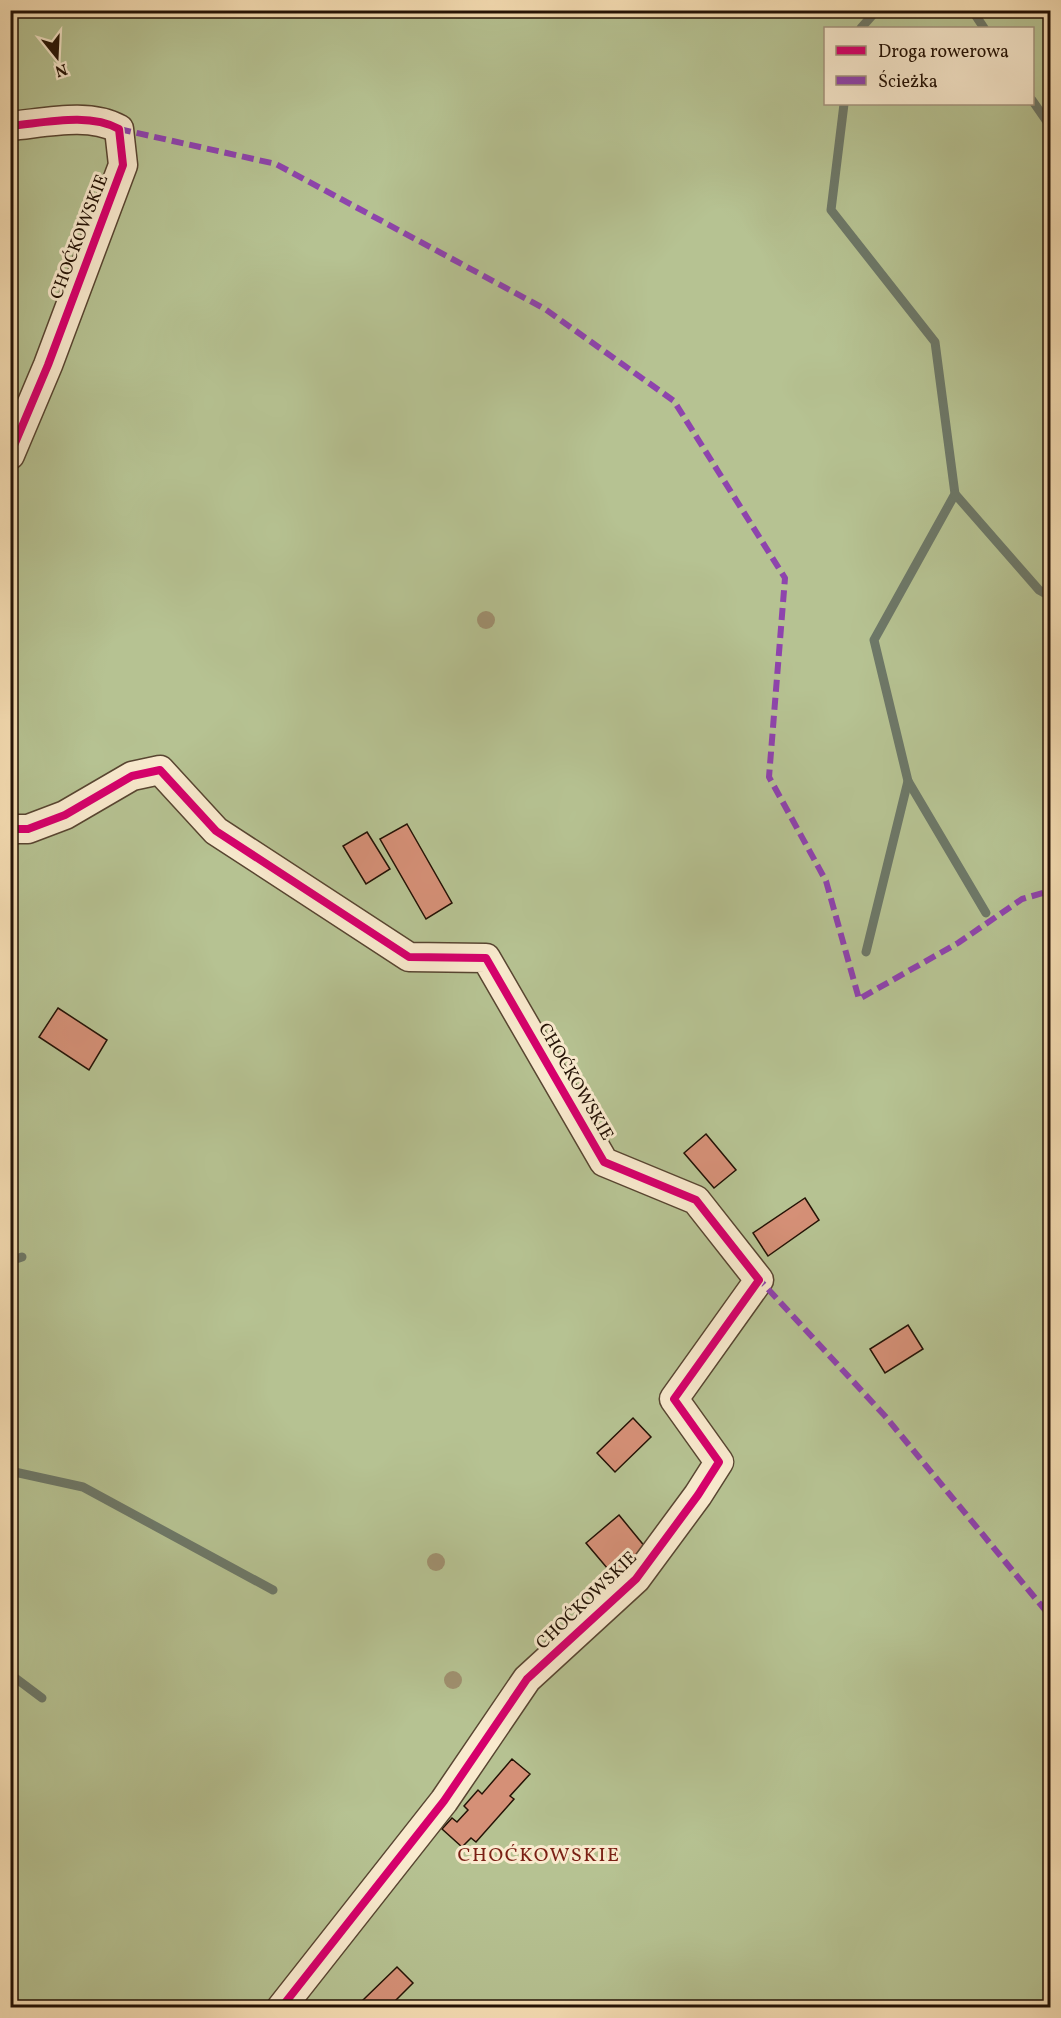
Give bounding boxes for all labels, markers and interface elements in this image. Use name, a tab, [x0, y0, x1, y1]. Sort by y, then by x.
north arrow	[27, 27, 87, 87]
legend	[824, 27, 1034, 105]
text: Droga rowerowa	[878, 40, 1009, 65]
text: N	[52, 57, 70, 82]
text: Ścieżka	[878, 70, 938, 95]
street label: CHOĆKOWSKIE	[45, 171, 115, 303]
street label: CHOĆKOWSKIE	[531, 1019, 619, 1145]
street label: CHOĆKOWSKIE	[531, 1546, 643, 1656]
district label: CHOĆKOWSKIE	[458, 1842, 620, 1870]

